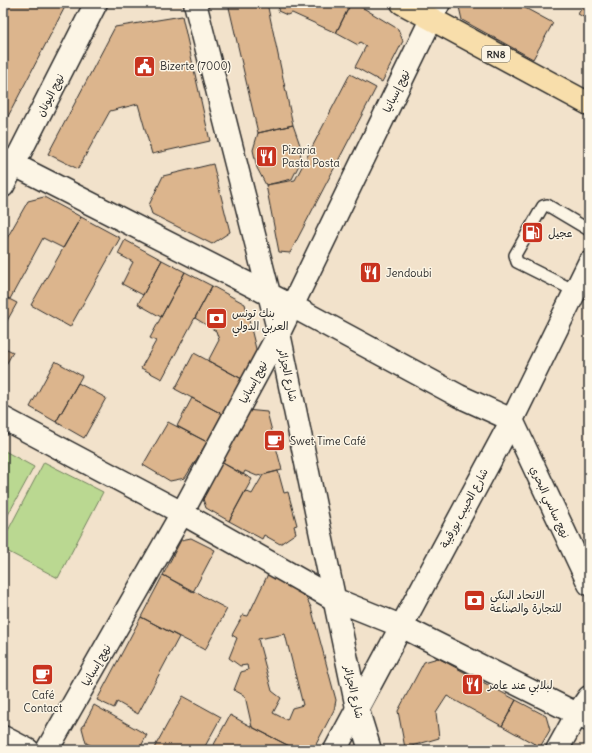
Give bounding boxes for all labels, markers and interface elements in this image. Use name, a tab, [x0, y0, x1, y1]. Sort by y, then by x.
road number: RN8	[482, 46, 510, 62]
public building icon: Bizerte (7000)	[131, 53, 157, 79]
place label: Bizerte (7000)	[160, 59, 231, 73]
street label: نهج إسبانيا	[380, 67, 413, 115]
street label: نهج اليونان	[33, 71, 68, 119]
restaurant icon: Pizaria Pasta Posta	[254, 143, 280, 169]
place label: Pizaria Pasta Posta	[282, 143, 340, 170]
fuel station icon: عجيل	[520, 220, 546, 246]
place label: عجيل	[548, 226, 572, 240]
restaurant icon: Jendoubi	[357, 260, 383, 286]
place label: Jendoubi	[386, 266, 432, 280]
bank icon: بنك تونس العربي الدولي	[204, 306, 230, 332]
place label: بنك تونس العربي الدولي	[232, 306, 289, 337]
street label: شارع الجزائر	[273, 346, 300, 403]
street label: نهج إسبانيا	[236, 358, 271, 406]
cafe icon: Swet Time Café	[262, 428, 288, 454]
place label: Swet Time Café	[290, 434, 366, 448]
street label: نهج ساسي البحري	[524, 464, 573, 542]
street label: شارع الحبيب بورقيبة	[437, 466, 493, 551]
bank icon: الاتحاد البنكي للتجارة والصناعة	[462, 588, 488, 614]
place label: الاتحاد البنكي للتجارة والصناعة	[490, 588, 562, 616]
street label: نهج إسبانيا	[78, 642, 114, 689]
cafe icon: Café Contact	[30, 662, 56, 688]
street label: شارع الجزائر	[339, 663, 367, 720]
restaurant icon: لبلابي عند عامر	[460, 672, 486, 698]
place label: لبلابي عند عامر	[487, 678, 553, 696]
place label: Café Contact	[24, 688, 63, 715]

